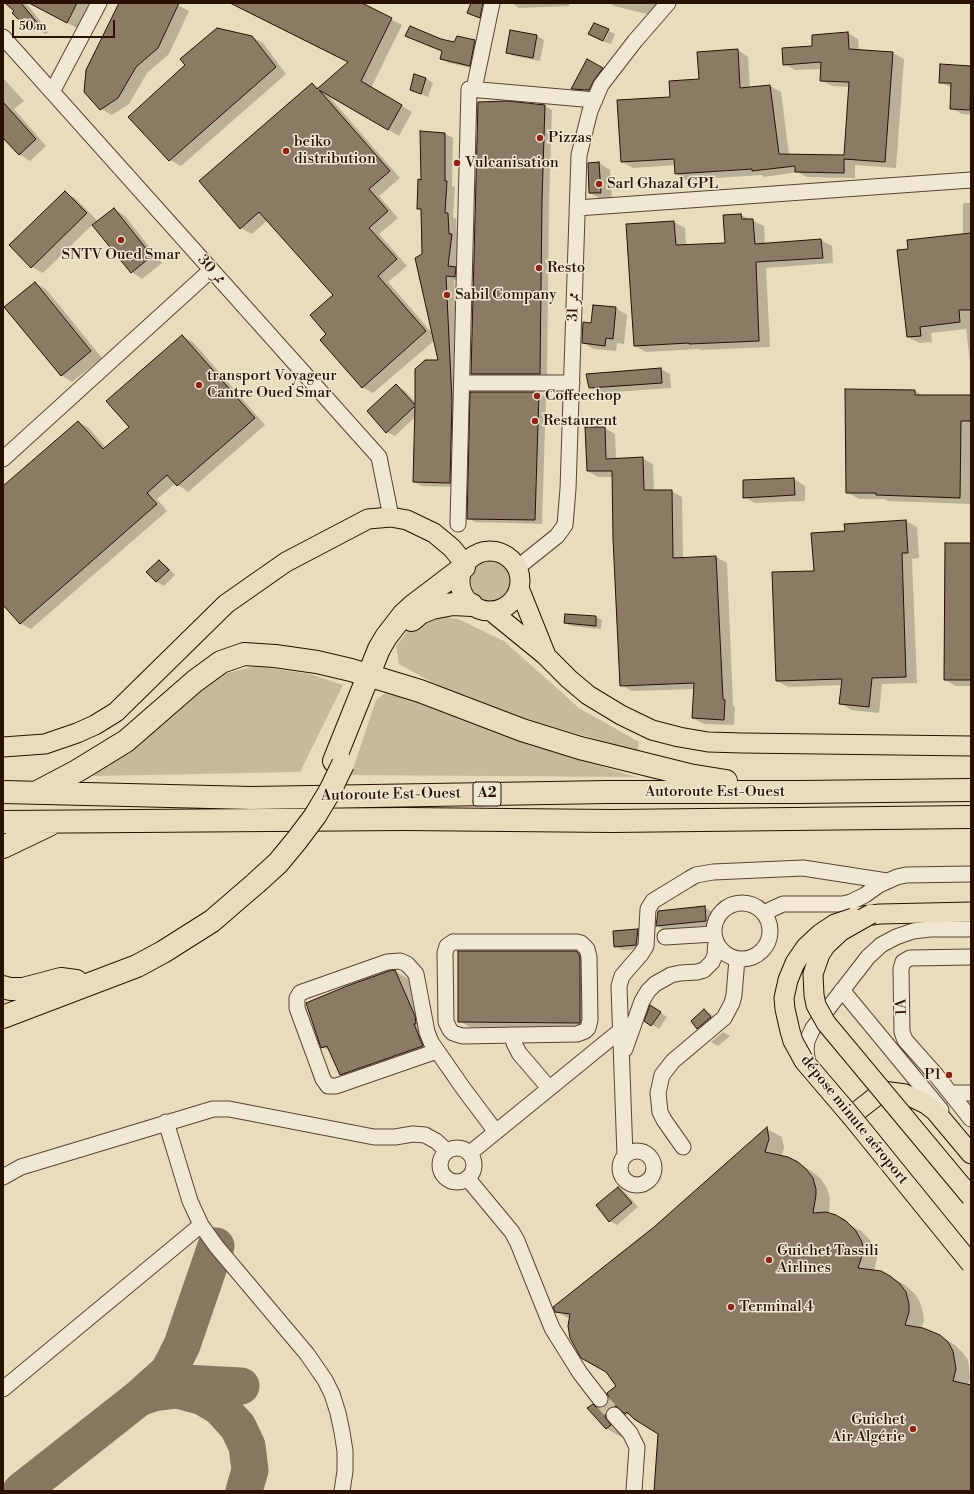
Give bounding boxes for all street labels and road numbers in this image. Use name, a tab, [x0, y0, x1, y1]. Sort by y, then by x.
street label: ممر 30	[193, 252, 229, 288]
street label: ممر 31	[564, 292, 584, 322]
road number: A2	[473, 782, 501, 806]
street label: Autoroute Est-Ouest	[645, 783, 785, 801]
street label: Autoroute Est-Ouest	[321, 785, 461, 805]
street label: 1A	[893, 998, 911, 1016]
street label: dépose minute aéroport	[796, 1052, 912, 1188]

